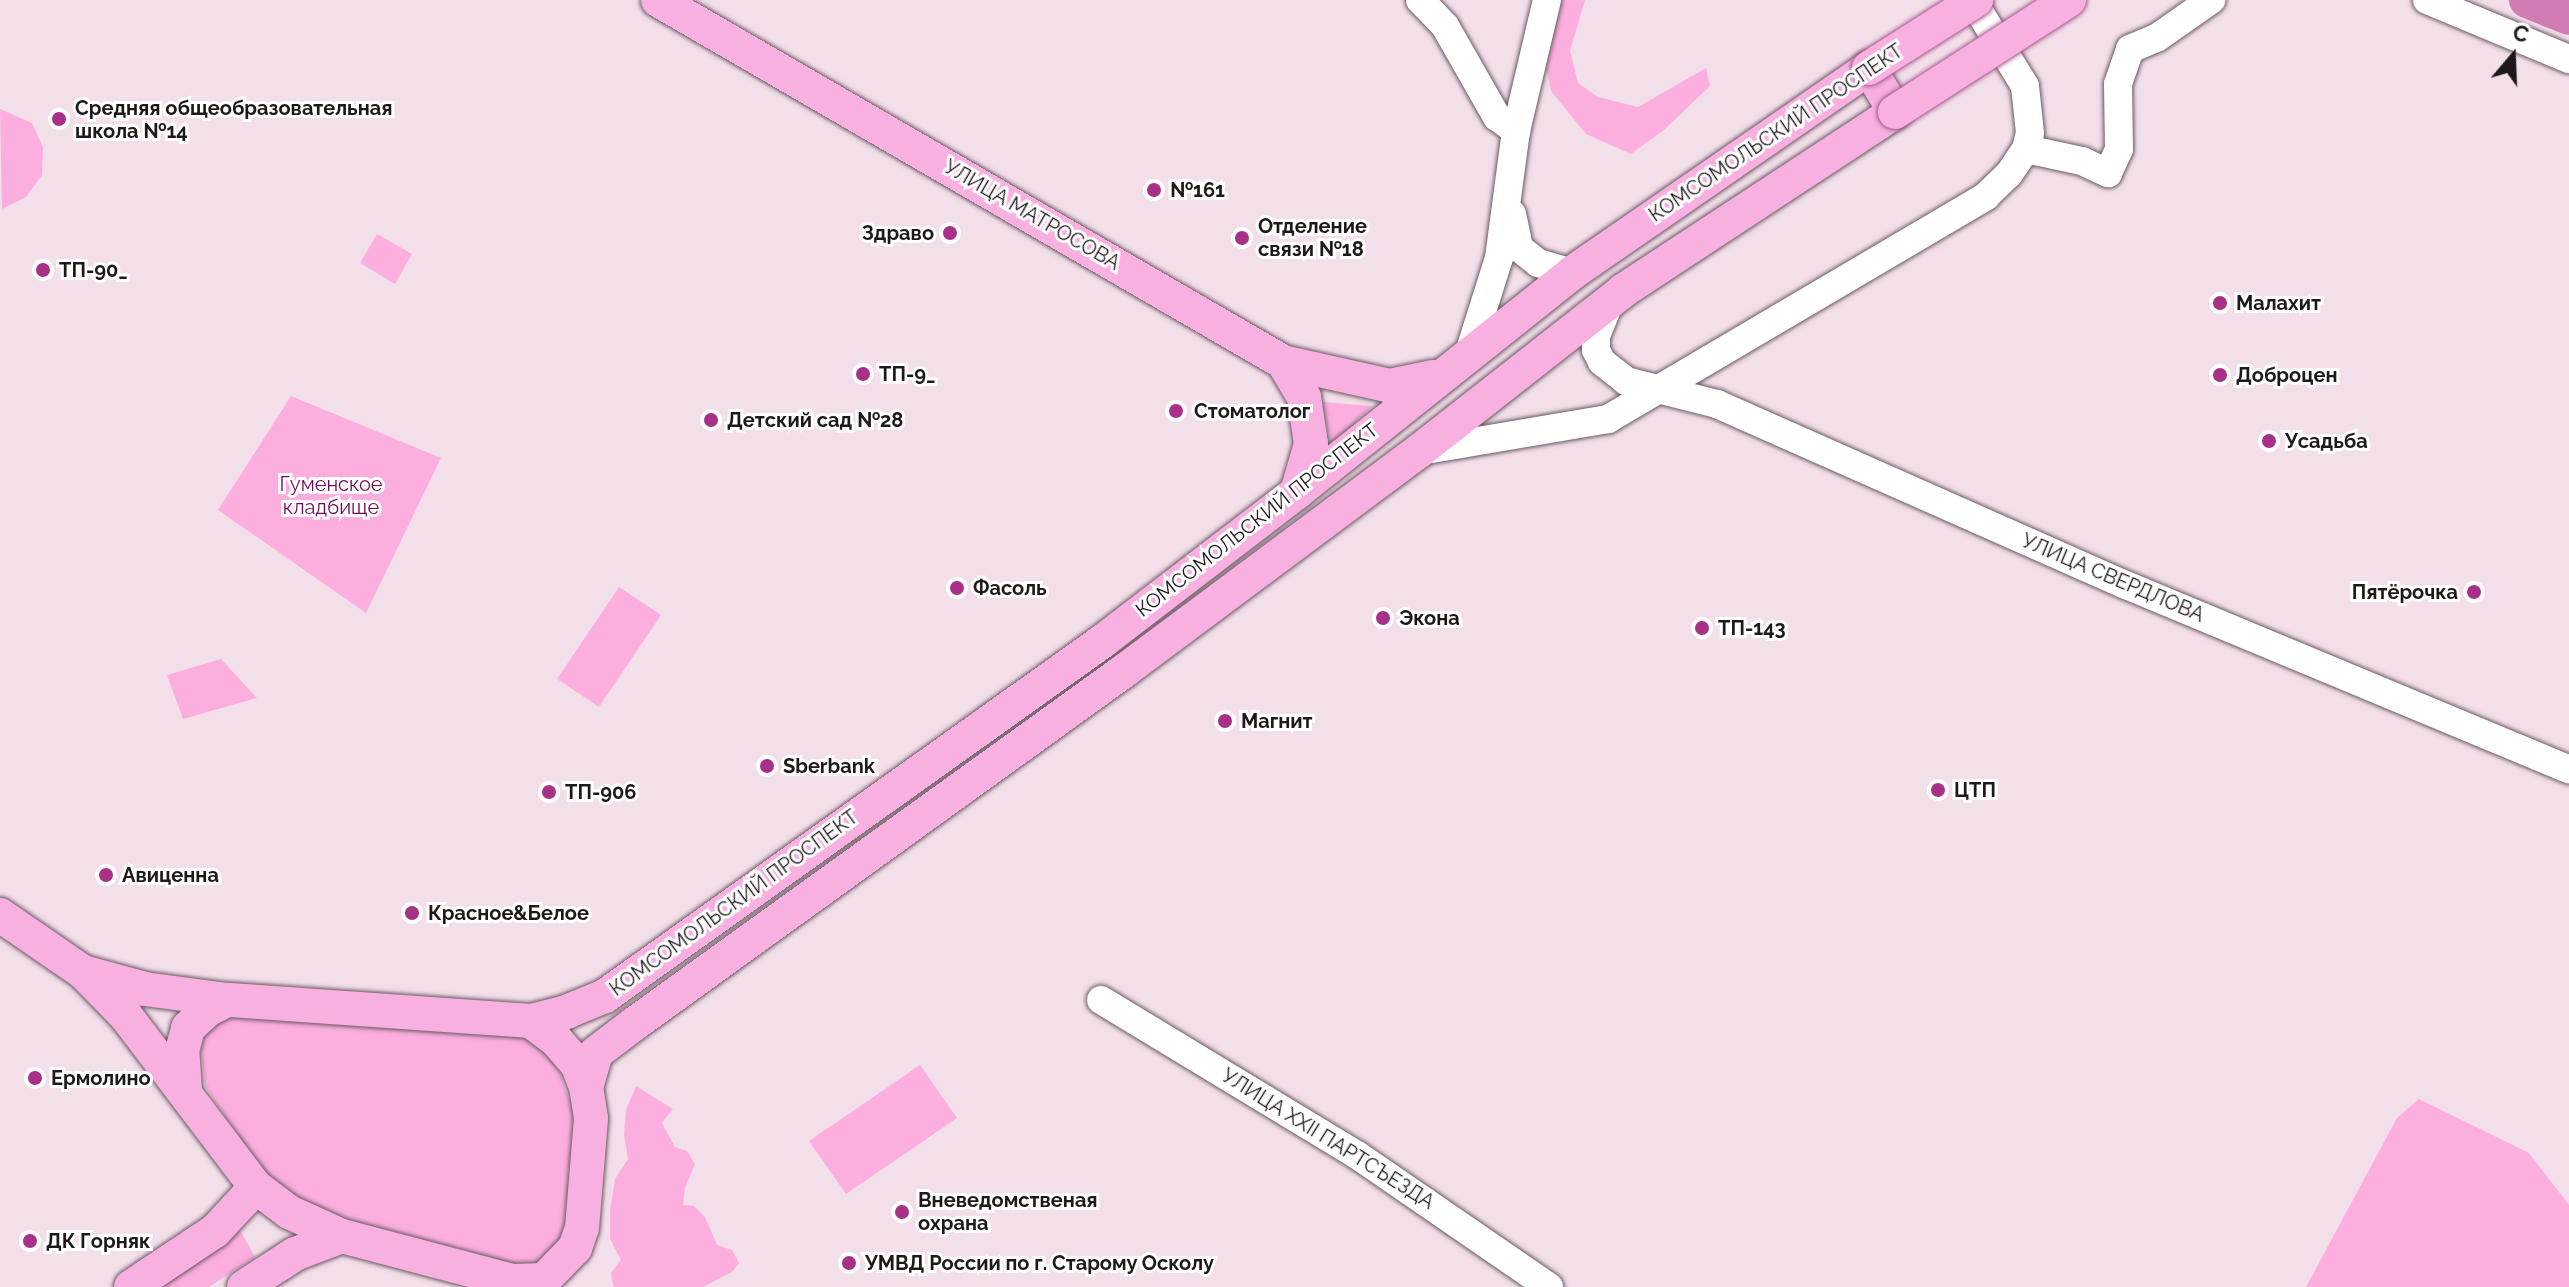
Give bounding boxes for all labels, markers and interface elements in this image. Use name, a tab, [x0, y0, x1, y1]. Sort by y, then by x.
north arrow	[2473, 16, 2553, 96]
text: С	[2509, 19, 2532, 48]
street label: КОМСОМОЛЬСКИЙ ПРОСПЕКТ	[1645, 39, 1907, 227]
place label: Средняя общеобразовательная школа №14	[75, 96, 392, 143]
marker: Средняя общеобразовательная школа №14	[50, 110, 68, 128]
street label: УЛИЦА МАТРОСОВА	[939, 155, 1125, 275]
place label: №161	[1170, 178, 1225, 202]
marker: №161	[1145, 181, 1163, 199]
place label: Отделение связи №18	[1258, 214, 1367, 261]
place label: Здраво	[862, 221, 934, 245]
marker: Здраво	[941, 224, 959, 242]
marker: Отделение связи №18	[1233, 229, 1251, 247]
place label: ТП-90_	[59, 258, 128, 282]
marker: ТП-90_	[34, 261, 52, 279]
place label: Малахит	[2236, 291, 2321, 315]
marker: Малахит	[2211, 294, 2229, 312]
place label: ТП-9_	[879, 362, 936, 386]
place label: Доброцен	[2236, 363, 2337, 387]
marker: ТП-9_	[854, 365, 872, 383]
marker: Доброцен	[2211, 366, 2229, 384]
place label: Стоматолог	[1194, 399, 1310, 423]
marker: Стоматолог	[1165, 400, 1187, 422]
place label: Детский сад №28	[727, 408, 903, 432]
marker: Детский сад №28	[702, 411, 720, 429]
street label: КОМСОМОЛЬСКИЙ ПРОСПЕКТ	[1131, 418, 1383, 622]
place label: Усадьба	[2285, 429, 2368, 453]
marker: Усадьба	[2260, 432, 2278, 450]
park label: Гуменское кладбище	[279, 472, 383, 519]
street label: УЛИЦА СВЕРДЛОВА	[2018, 529, 2208, 627]
place label: Фасоль	[973, 576, 1047, 600]
marker: Фасоль	[948, 579, 966, 597]
place label: Пятёрочка	[2352, 580, 2458, 604]
marker: Пятёрочка	[2465, 583, 2483, 601]
place label: Экона	[1399, 606, 1460, 630]
marker: Экона	[1374, 609, 1392, 627]
place label: ТП-143	[1718, 616, 1786, 640]
marker: ТП-143	[1693, 619, 1711, 637]
place label: Магнит	[1241, 709, 1312, 733]
marker: Магнит	[1216, 712, 1234, 730]
place label: Sberbank	[783, 754, 875, 778]
marker: Sberbank	[758, 757, 776, 775]
place label: ЦТП	[1954, 778, 1996, 802]
place label: ТП-906	[565, 780, 636, 804]
marker: ЦТП	[1929, 781, 1947, 799]
marker: ТП-906	[540, 783, 558, 801]
street label: КОМСОМОЛЬСКИЙ ПРОСПЕКТ	[605, 805, 863, 1001]
place label: Авиценна	[122, 863, 219, 887]
marker: Авиценна	[97, 866, 115, 884]
place label: Красное&Белое	[428, 901, 589, 925]
marker: Красное&Белое	[403, 904, 421, 922]
street label: УЛИЦА XXII ПАРТСЪЕЗДА	[1217, 1063, 1439, 1215]
place label: Ермолино	[51, 1066, 151, 1090]
marker: Ермолино	[26, 1069, 44, 1087]
place label: Вневедомственая охрана	[918, 1188, 1098, 1235]
marker: Вневедомственая охрана	[893, 1203, 911, 1221]
place label: ДК Горняк	[46, 1229, 151, 1253]
marker: ДК Горняк	[21, 1232, 39, 1250]
place label: УМВД России по г. Старому Осколу	[865, 1251, 1215, 1275]
marker: УМВД России по г. Старому Осколу	[840, 1254, 858, 1272]

